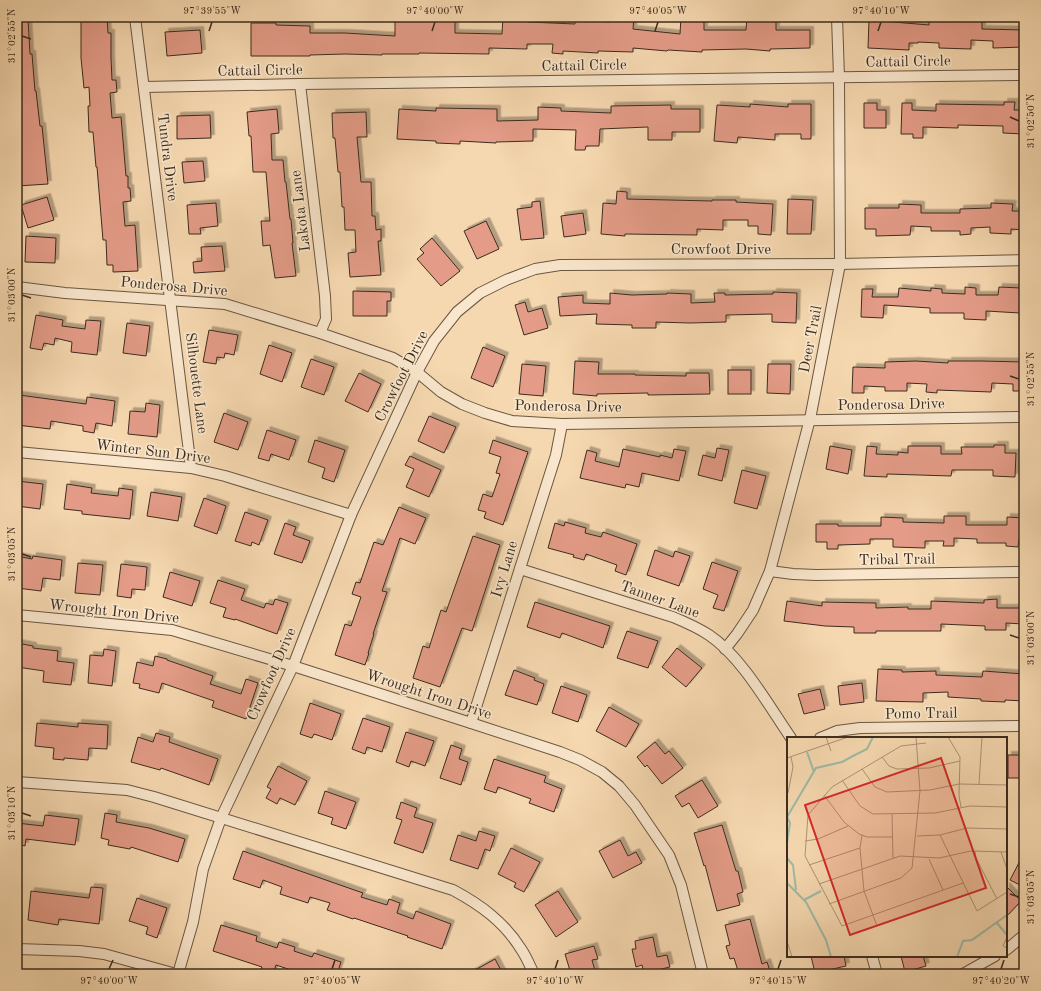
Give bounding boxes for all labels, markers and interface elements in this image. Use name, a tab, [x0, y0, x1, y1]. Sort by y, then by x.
text: 97°39'55"W	[183, 6, 241, 16]
text: 97°40'00"W	[406, 6, 464, 16]
text: 97°40'05"W	[629, 6, 687, 16]
text: 97°40'10"W	[852, 6, 910, 16]
text: 31°02'55"N	[7, 8, 17, 63]
street label: Cattail Circle	[865, 54, 951, 71]
street label: Cattail Circle	[541, 58, 627, 75]
street label: Cattail Circle	[217, 63, 303, 80]
text: 31°02'50"N	[1026, 93, 1036, 148]
street label: Tundra Drive	[154, 112, 179, 202]
street label: Lakota Lane	[289, 169, 314, 252]
street label: Crowfoot Drive	[671, 243, 771, 258]
text: 31°03'00"N	[7, 267, 17, 322]
street label: Ponderosa Drive	[120, 275, 228, 300]
street label: Deer Trail	[798, 304, 825, 374]
street label: Crowfoot Drive	[373, 328, 432, 425]
street label: Silhouette Lane	[182, 332, 209, 435]
text: 31°02'55"N	[1026, 351, 1036, 406]
street label: Ponderosa Drive	[837, 397, 945, 414]
street label: Ponderosa Drive	[514, 399, 622, 416]
street label: Winter Sun Drive	[95, 438, 211, 467]
text: 31°03'05"N	[7, 526, 17, 581]
street label: Ivy Lane	[490, 539, 521, 600]
street label: Tribal Trail	[859, 552, 935, 569]
street label: Tanner Lane	[618, 579, 701, 622]
street label: Wrought Iron Drive	[48, 598, 180, 627]
text: 31°03'00"N	[1026, 610, 1036, 665]
street label: Crowfoot Drive	[245, 626, 300, 724]
street label: Wrought Iron Drive	[364, 668, 493, 723]
street label: Pomo Trail	[885, 706, 958, 723]
inset map	[787, 737, 1007, 957]
text: 31°03'10"N	[7, 785, 17, 840]
text: 31°03'05"N	[1026, 869, 1036, 924]
text: 97°40'00"W	[80, 976, 138, 986]
text: 97°40'05"W	[303, 976, 361, 986]
text: 97°40'10"W	[526, 976, 584, 986]
text: 97°40'15"W	[749, 976, 807, 986]
text: 97°40'20"W	[972, 976, 1030, 986]

